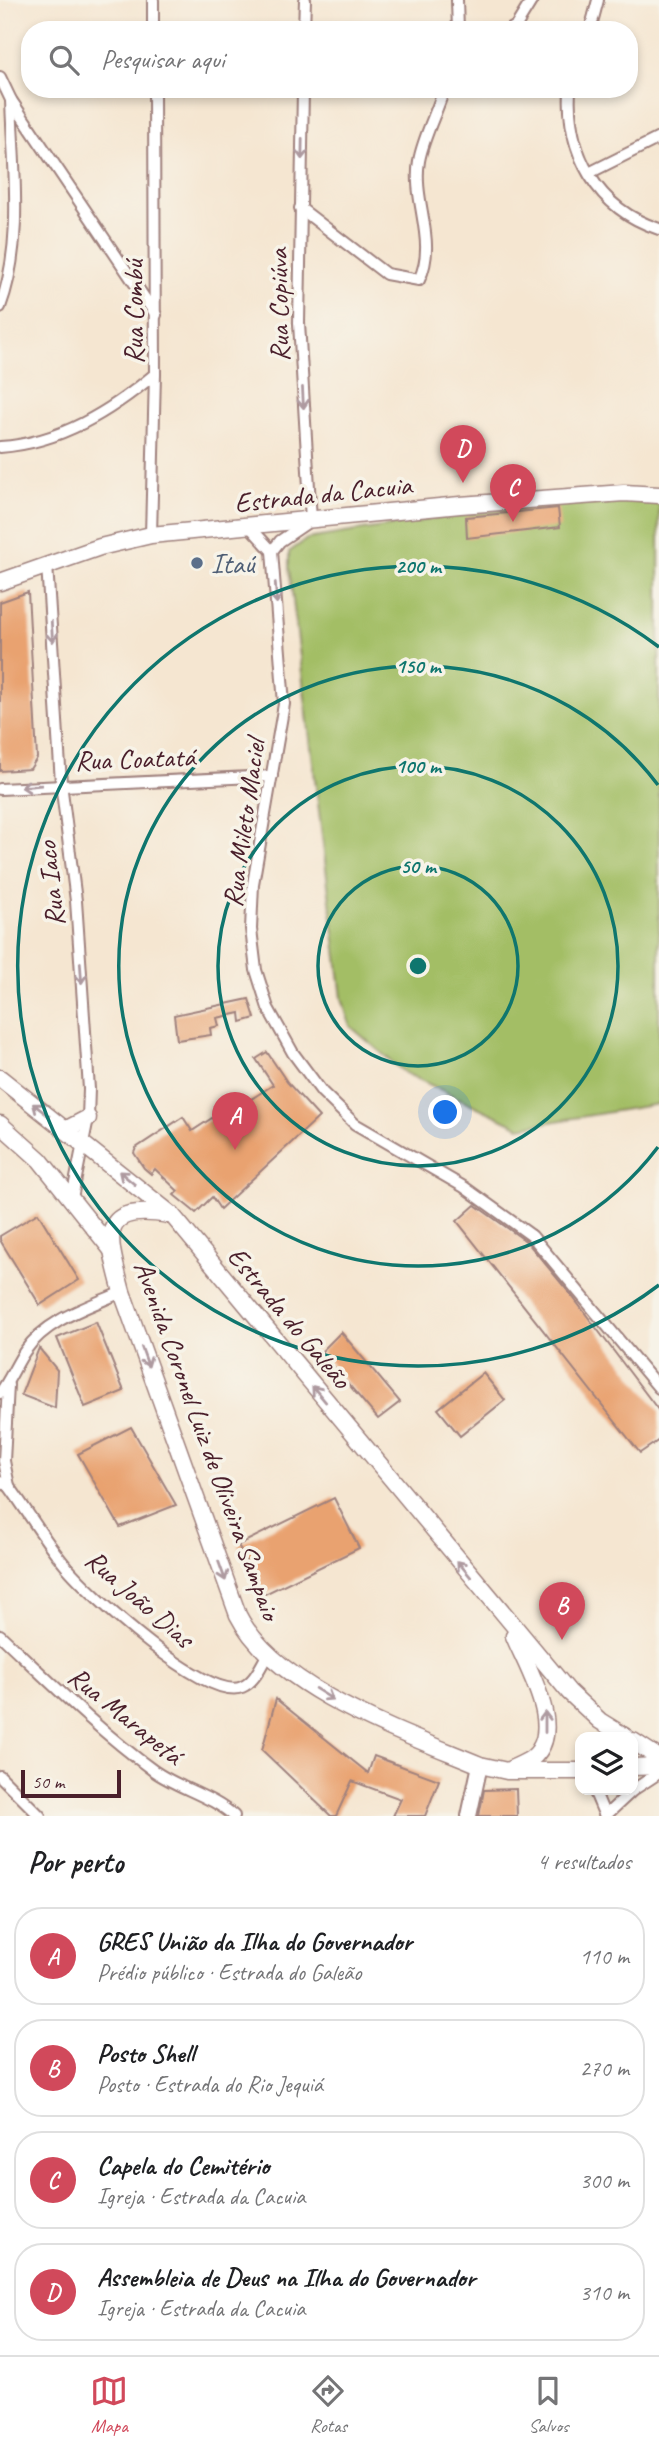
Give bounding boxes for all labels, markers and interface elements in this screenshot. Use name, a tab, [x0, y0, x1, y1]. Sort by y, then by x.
search box	[21, 21, 638, 98]
icon: search	[45, 41, 83, 79]
text: Pesquisar aqui	[101, 43, 225, 76]
one-way arrow	[295, 137, 309, 160]
street label: Rua Copiúva	[260, 246, 297, 362]
street label: Rua Combú	[116, 257, 151, 364]
one-way arrow	[297, 387, 310, 410]
pin: D	[440, 425, 486, 483]
pin: C	[490, 464, 536, 522]
street label: Estrada da Cacuia	[233, 467, 415, 520]
place label: Itaú	[211, 546, 257, 581]
text: 200 m	[395, 553, 443, 579]
marker: Itaú	[189, 555, 205, 571]
one-way arrow	[269, 582, 282, 605]
one-way arrow	[45, 621, 58, 644]
text: 150 m	[395, 653, 443, 679]
street label: Rua Mileto Maciel	[214, 732, 273, 909]
street label: Rua Coatatá	[74, 739, 198, 778]
text: 100 m	[395, 753, 443, 779]
one-way arrow	[20, 780, 42, 793]
street label: Rua Iaco	[28, 838, 72, 928]
text: 50 m	[400, 853, 438, 879]
centre of rings	[406, 954, 430, 978]
one-way arrow	[75, 961, 88, 984]
pin: A	[212, 1092, 258, 1150]
your location	[428, 1095, 462, 1129]
one-way arrow	[33, 1102, 51, 1117]
one-way arrow	[119, 1170, 137, 1186]
street label: Estrada do Galeão	[220, 1239, 360, 1397]
street label: Avenida Coronel Luiz de Oliveira Sampaio	[126, 1256, 290, 1627]
one-way arrow	[140, 1345, 152, 1367]
one-way arrow	[311, 1385, 327, 1403]
street label: Rua João Dias	[78, 1542, 203, 1657]
one-way arrow	[217, 1559, 229, 1581]
one-way arrow	[457, 1560, 472, 1578]
pin: B	[539, 1582, 585, 1640]
street label: Rua Marapetá	[61, 1658, 192, 1774]
one-way arrow	[313, 1687, 333, 1701]
one-way arrow	[538, 1711, 552, 1734]
map controls	[575, 1732, 638, 1795]
button: layers	[575, 1732, 638, 1795]
scale bar	[21, 1767, 121, 1799]
text: 50 m	[32, 1770, 64, 1794]
text: Por perto	[28, 1843, 123, 1881]
text: 4 resultados	[537, 1847, 631, 1876]
text: GRES União da Ilha do Governador	[97, 1925, 412, 1958]
text: A	[47, 1942, 59, 1971]
text: 110 m	[580, 1942, 629, 1971]
text: Prédio público · Estrada do Galeão	[97, 1958, 361, 1987]
text: Posto Shell	[97, 2037, 194, 2070]
text: B	[47, 2054, 59, 2083]
text: 270 m	[580, 2054, 629, 2083]
text: Posto · Estrada do Rio Jequiá	[97, 2070, 323, 2099]
text: Capela do Cemitério	[97, 2149, 270, 2182]
text: C	[48, 2166, 58, 2195]
text: 300 m	[580, 2166, 629, 2195]
text: Igreja · Estrada da Cacuia	[97, 2182, 305, 2211]
text: Assembleia de Deus na Ilha do Governador	[97, 2261, 475, 2294]
text: D	[46, 2278, 60, 2307]
text: 310 m	[580, 2278, 629, 2307]
text: Igreja · Estrada da Cacuia	[97, 2294, 305, 2323]
tab: Mapa	[90, 2372, 128, 2438]
tab: Rotas	[309, 2372, 347, 2438]
tab: Salvos	[528, 2372, 569, 2438]

